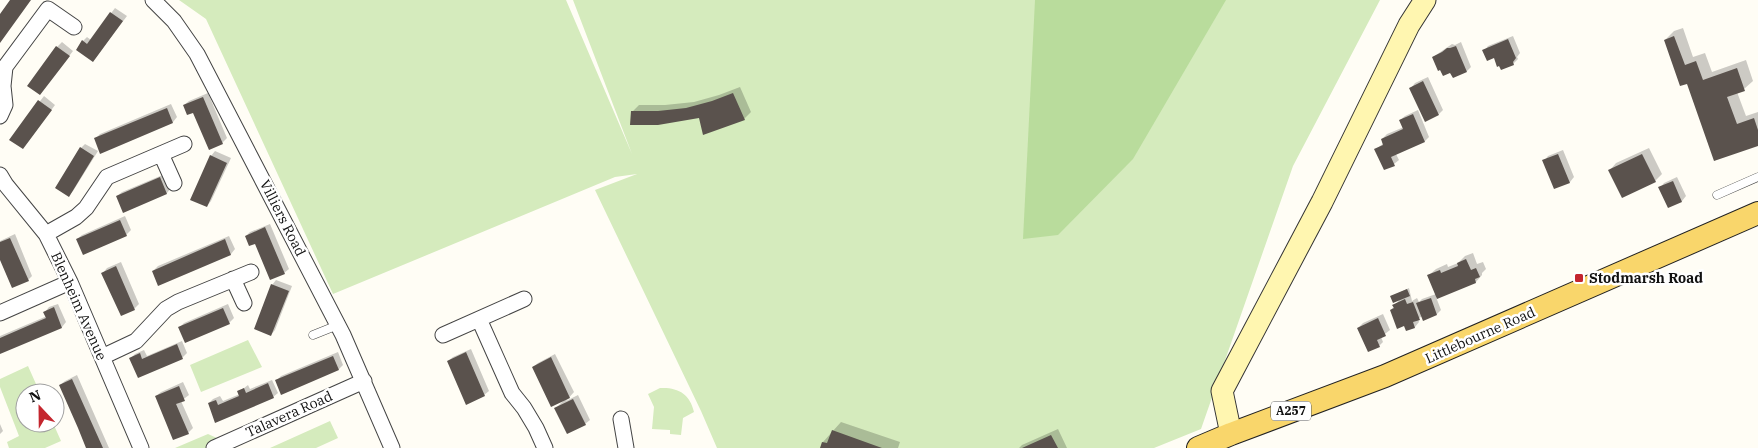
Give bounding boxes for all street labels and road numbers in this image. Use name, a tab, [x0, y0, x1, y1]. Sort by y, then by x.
street label: Villiers Road	[256, 177, 310, 260]
street label: Blenheim Avenue	[47, 249, 111, 363]
street label: Littlebourne Road	[1422, 302, 1538, 367]
street label: Talavera Road	[243, 387, 336, 441]
road number: A257	[1271, 402, 1311, 421]

